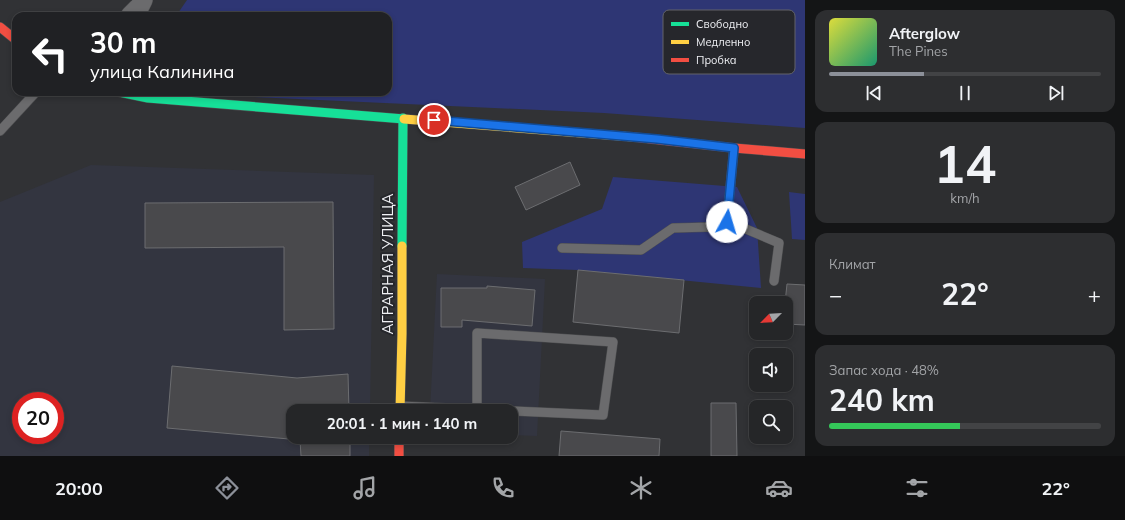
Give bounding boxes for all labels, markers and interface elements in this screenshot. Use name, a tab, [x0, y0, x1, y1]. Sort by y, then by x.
legend	[663, 10, 795, 74]
text: Свободно	[696, 17, 749, 31]
text: Afterglow	[889, 24, 960, 43]
text: 30 m	[90, 25, 156, 60]
icon: left	[24, 28, 76, 80]
text: Медленно	[696, 35, 750, 49]
text: The Pines	[889, 43, 948, 59]
text: Пробка	[696, 53, 737, 67]
text: улица Калинина	[90, 60, 234, 83]
icon: previous	[863, 82, 885, 104]
icon: pause	[954, 82, 976, 104]
icon: next	[1045, 82, 1067, 104]
pin	[417, 103, 451, 137]
icon: arrive	[423, 109, 445, 131]
text: 14	[934, 131, 996, 196]
text: km/h	[950, 190, 980, 206]
street label: АГРАРНАЯ УЛИЦА	[378, 193, 397, 335]
position arrow	[706, 201, 748, 243]
text: Климат	[829, 256, 876, 272]
text: 22°	[941, 275, 989, 313]
text: −	[829, 281, 842, 309]
text: +	[1088, 281, 1101, 309]
north arrow	[749, 296, 793, 340]
map controls	[749, 296, 793, 444]
button: sound	[749, 348, 793, 392]
text: Запас хода · 48%	[829, 362, 939, 378]
text: 240 km	[829, 381, 935, 419]
speed limit sign: 20	[12, 392, 64, 444]
button: search	[749, 400, 793, 444]
text: 20:01 · 1 мин · 140 m	[327, 414, 477, 433]
icon: directions	[213, 474, 241, 502]
icon: music	[351, 474, 379, 502]
icon: phone	[489, 474, 517, 502]
icon: climate	[627, 474, 655, 502]
icon: car	[765, 474, 793, 502]
icon: filters	[903, 474, 931, 502]
text: 20:00	[55, 477, 103, 500]
text: 22°	[1041, 477, 1070, 500]

